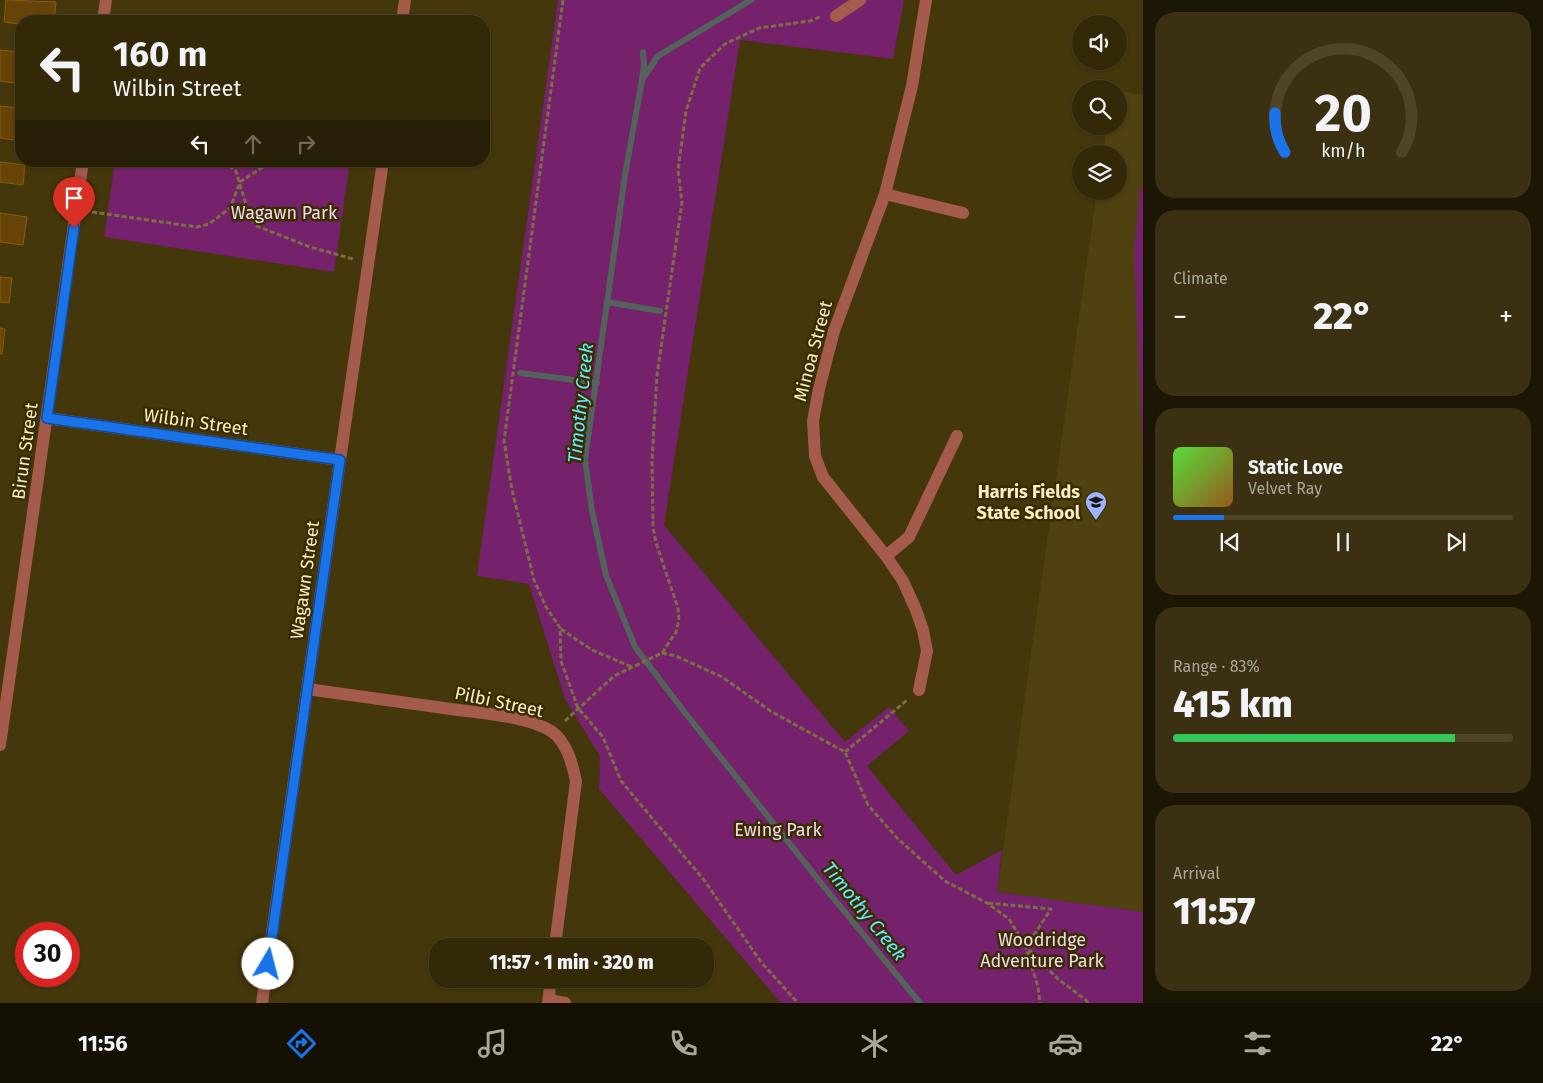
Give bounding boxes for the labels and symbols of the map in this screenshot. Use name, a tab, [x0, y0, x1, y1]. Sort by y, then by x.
pin	[53, 177, 95, 228]
park label: Wagawn Park	[231, 202, 338, 224]
street label: Minoa Street	[789, 298, 837, 404]
water label: Timothy Creek	[563, 342, 598, 464]
street label: Birun Street	[7, 401, 43, 501]
street label: Wilbin Street	[142, 404, 250, 440]
place label: Harris Fields State School	[977, 481, 1081, 524]
school or university icon: Harris Fields State School	[1084, 490, 1108, 521]
street label: Wagawn Street	[286, 519, 324, 641]
street label: Pilbi Street	[453, 682, 546, 722]
park label: Ewing Park	[734, 819, 823, 841]
water label: Timothy Creek	[818, 857, 912, 965]
speed limit sign: 30	[15, 922, 80, 987]
park label: Woodridge Adventure Park	[980, 929, 1105, 972]
position arrow	[241, 937, 293, 989]

